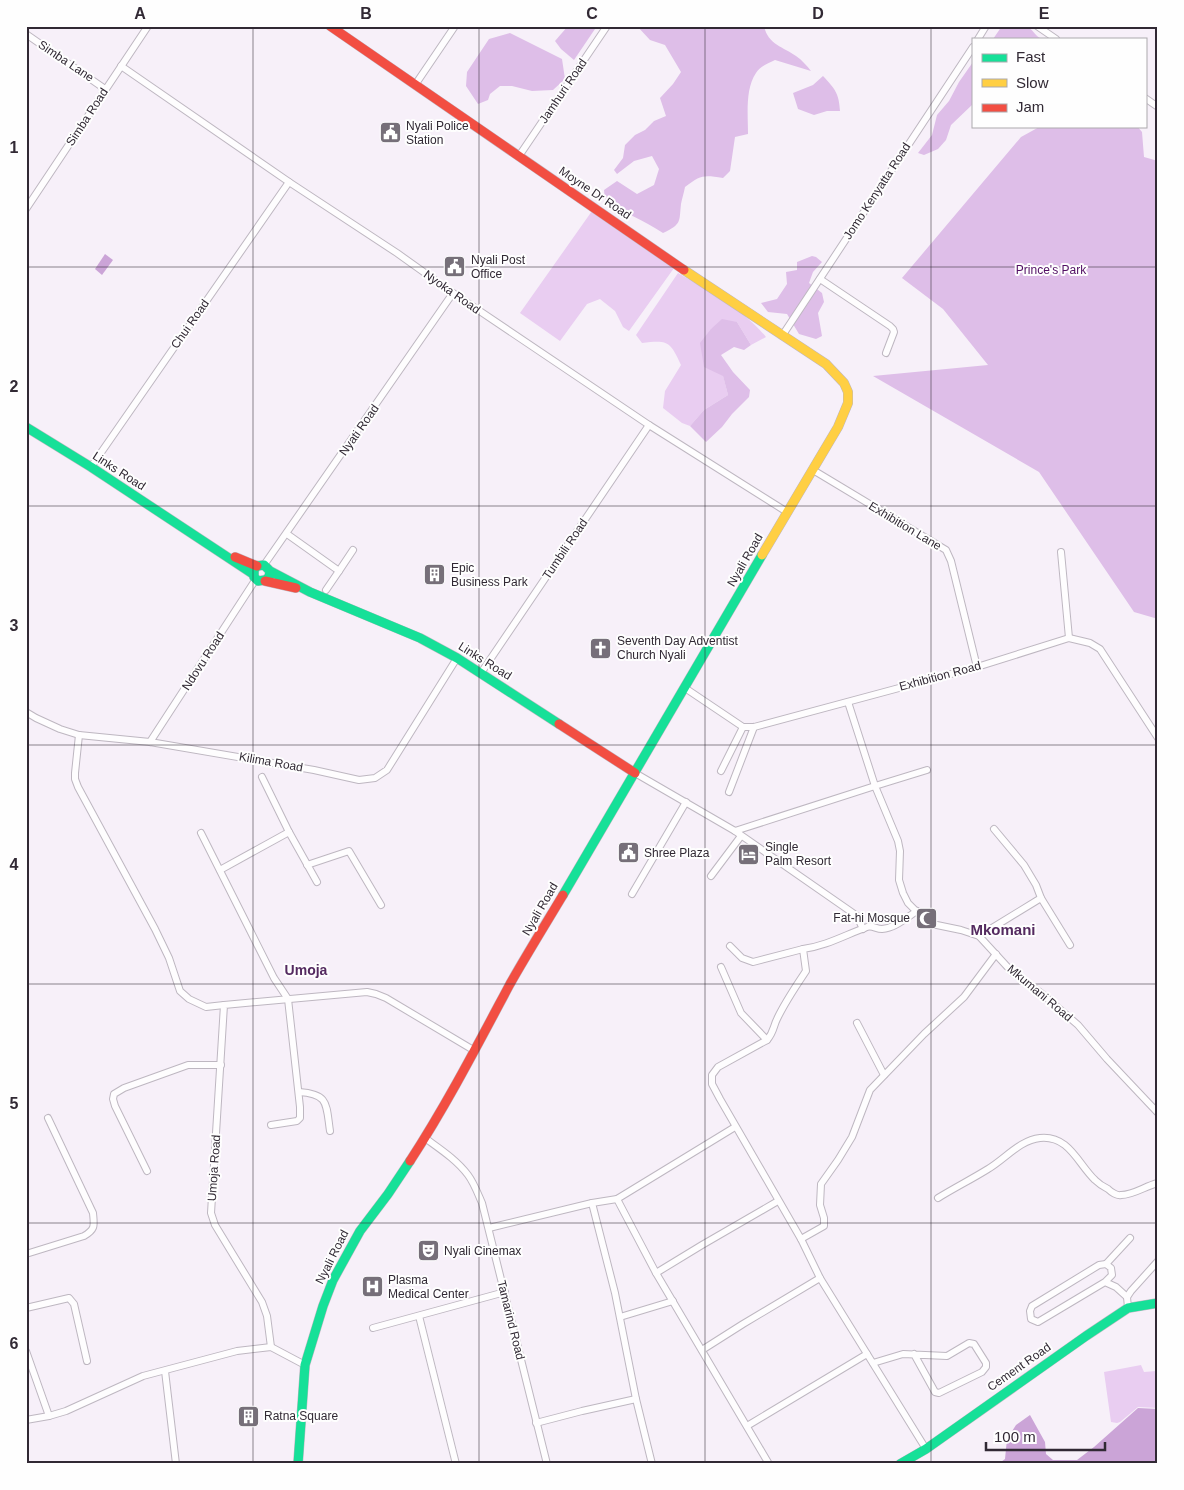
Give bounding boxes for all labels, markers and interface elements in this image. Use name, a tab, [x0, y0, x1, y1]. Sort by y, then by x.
text: A	[134, 5, 146, 22]
text: B	[360, 5, 372, 22]
text: C	[586, 5, 598, 22]
text: D	[812, 5, 824, 22]
text: E	[1039, 5, 1050, 22]
street label: Simba Lane	[36, 37, 97, 85]
legend	[972, 38, 1146, 128]
text: Fast	[1016, 48, 1046, 65]
street label: Jamhuri Road	[536, 56, 590, 126]
text: Slow	[1016, 74, 1049, 91]
street label: Simba Road	[63, 85, 111, 149]
text: Jam	[1016, 98, 1044, 115]
place label: Nyali Police Station	[406, 119, 469, 147]
public building icon: Nyali Police Station	[378, 121, 402, 145]
text: 1	[10, 139, 19, 156]
street label: Jomo Kenyatta Road	[841, 140, 913, 242]
street label: Moyne Dr Road	[556, 164, 634, 222]
place label: Nyali Post Office	[471, 253, 526, 281]
public building icon: Nyali Post Office	[443, 255, 467, 279]
park label: Prince's Park	[1016, 263, 1087, 277]
street label: Nyoka Road	[421, 267, 483, 317]
street label: Chui Road	[168, 297, 212, 351]
text: 2	[10, 378, 19, 395]
street label: Nyati Road	[336, 402, 382, 458]
street label: Links Road	[90, 449, 148, 493]
street label: Exhibition Lane	[866, 499, 944, 553]
street label: Tumbili Road	[540, 516, 590, 582]
street label: Nyali Road	[724, 531, 766, 589]
place label: Epic Business Park	[451, 561, 529, 589]
building icon: Epic Business Park	[423, 563, 447, 587]
text: 3	[10, 617, 19, 634]
street label: Ndovu Road	[179, 629, 227, 693]
place label: Seventh Day Adventist Church Nyali	[617, 634, 738, 662]
church icon: Seventh Day Adventist Church Nyali	[589, 636, 613, 660]
street label: Links Road	[456, 639, 514, 683]
street label: Exhibition Road	[898, 658, 982, 694]
street label: Kilima Road	[238, 749, 304, 775]
place label: Single Palm Resort	[765, 840, 832, 868]
public building icon: Shree Plaza	[616, 841, 640, 865]
hotel icon: Single Palm Resort	[737, 842, 761, 866]
place label: Shree Plaza	[644, 846, 710, 860]
text: 4	[10, 856, 19, 873]
street label: Nyali Road	[519, 880, 561, 938]
mosque icon: Fat-hi Mosque	[914, 906, 938, 930]
place label: Fat-hi Mosque	[833, 911, 910, 925]
district label: Mkomani	[970, 921, 1036, 938]
district label: Umoja	[285, 962, 328, 978]
street label: Mkumani Road	[1005, 962, 1075, 1024]
text: 5	[10, 1095, 19, 1112]
street label: Umoja Road	[205, 1134, 223, 1202]
street label: Nyali Road	[312, 1228, 352, 1286]
theatre icon: Nyali Cinemax	[416, 1239, 440, 1263]
place label: Nyali Cinemax	[444, 1244, 521, 1258]
place label: Plasma Medical Center	[388, 1273, 469, 1301]
hospital icon: Plasma Medical Center	[360, 1275, 384, 1299]
street label: Tamarind Road	[494, 1279, 528, 1361]
text: 6	[10, 1335, 19, 1352]
street label: Cement Road	[985, 1340, 1053, 1394]
building icon: Ratna Square	[236, 1404, 260, 1428]
place label: Ratna Square	[264, 1409, 338, 1423]
scale bar	[986, 1420, 1105, 1452]
text: 100 m	[994, 1428, 1036, 1445]

